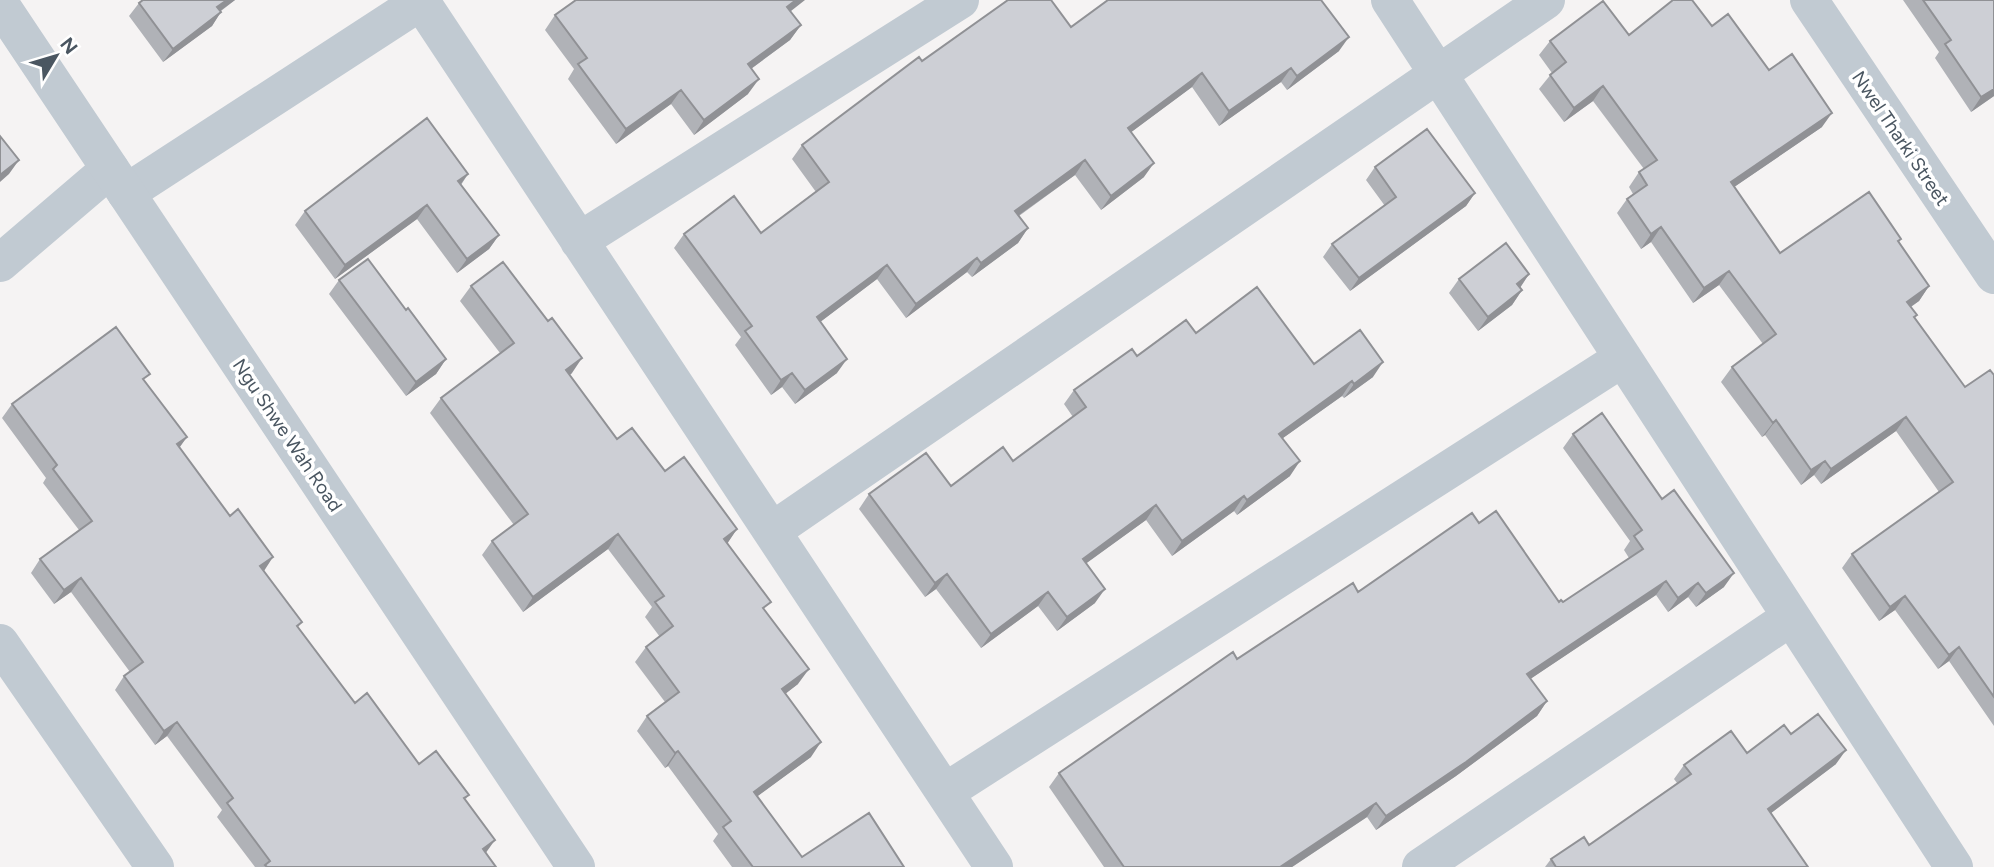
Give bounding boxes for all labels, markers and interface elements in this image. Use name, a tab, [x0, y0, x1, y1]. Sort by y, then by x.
north arrow	[21, 21, 91, 91]
text: N	[55, 33, 83, 59]
street label: Nwel Tharki Street	[1847, 67, 1954, 210]
street label: Ngu Shwe Wah Road	[228, 355, 347, 516]

